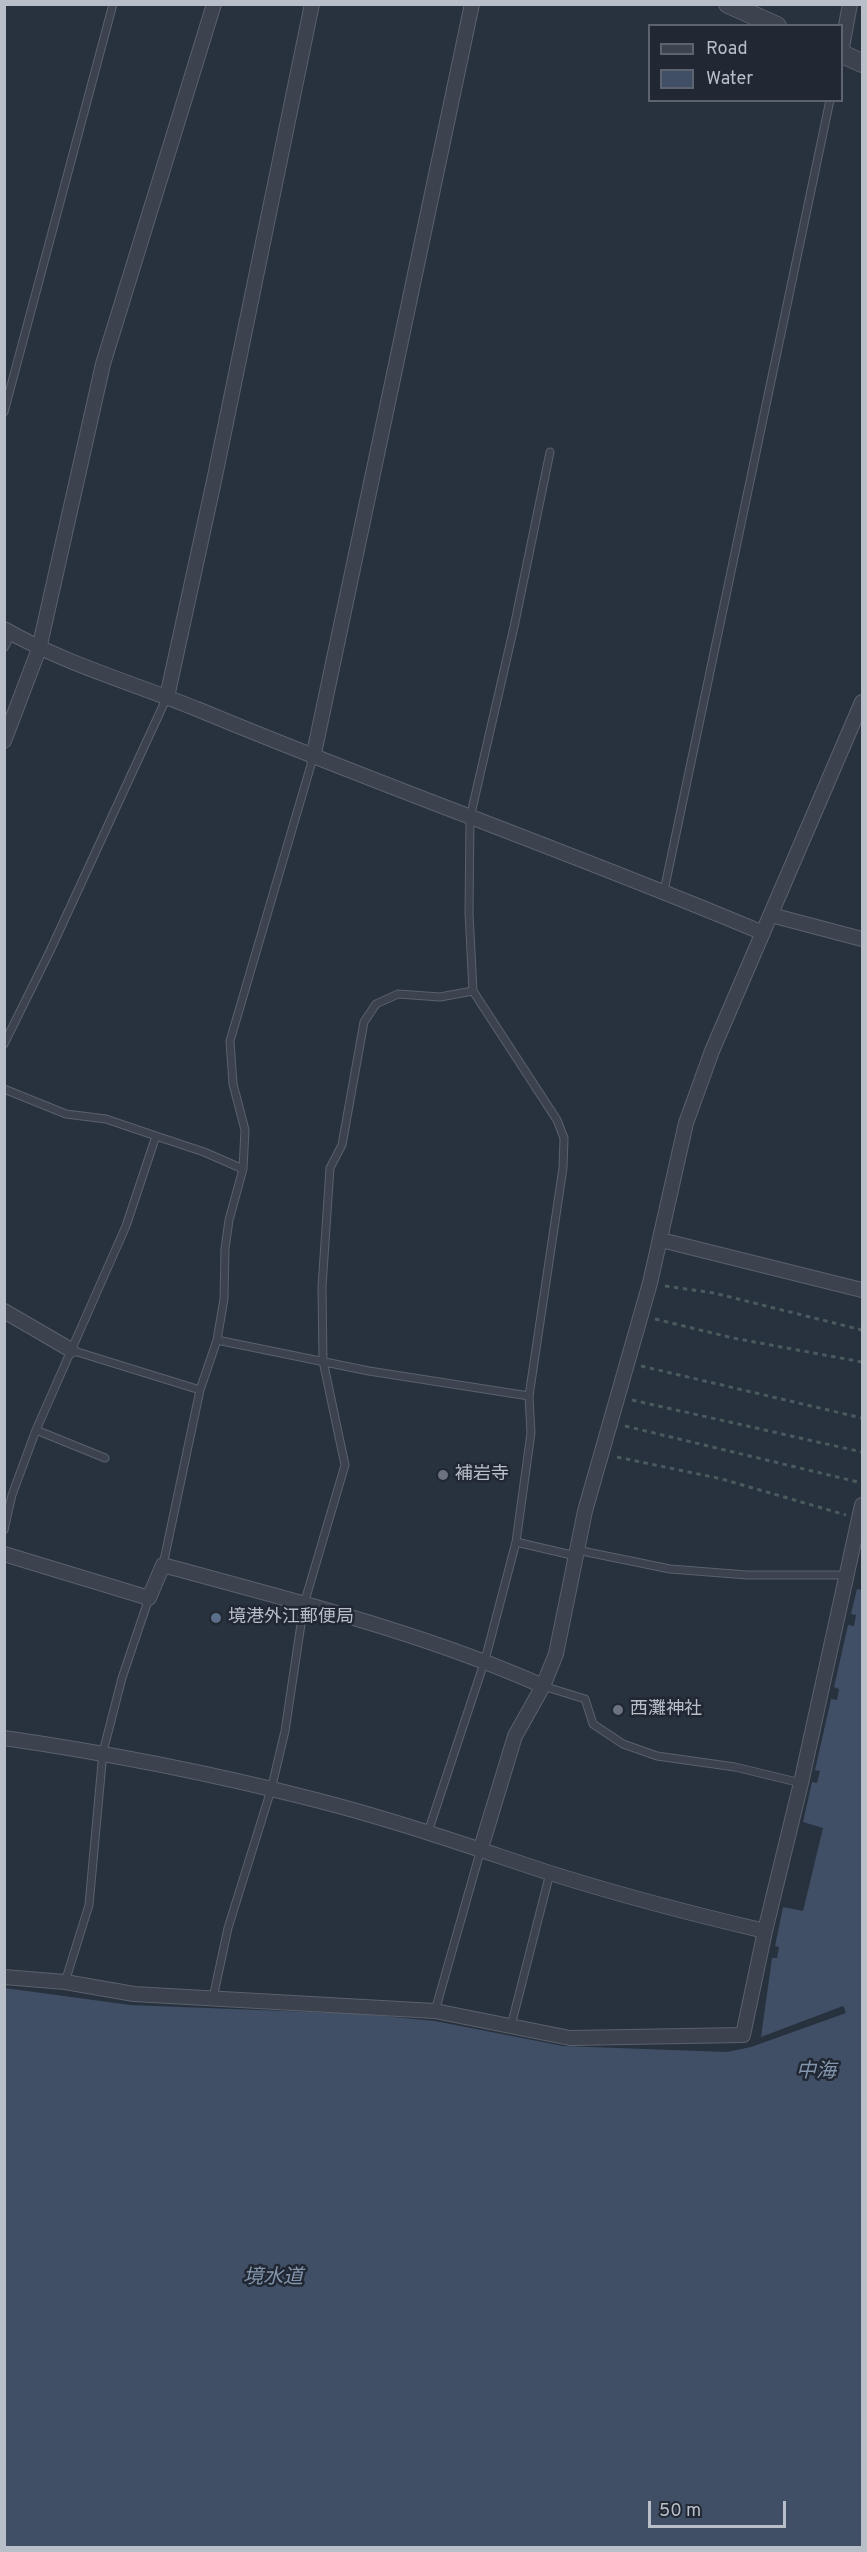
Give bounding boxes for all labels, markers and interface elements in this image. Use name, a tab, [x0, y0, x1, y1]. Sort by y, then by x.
legend	[648, 24, 843, 102]
text: Road	[706, 38, 748, 61]
text: Water	[706, 68, 753, 91]
place label: 補岩寺	[455, 1464, 509, 1486]
marker: 補岩寺	[436, 1468, 450, 1482]
place label: 境港外江郵便局	[228, 1607, 354, 1629]
marker: 境港外江郵便局	[209, 1611, 223, 1625]
place label: 西灘神社	[630, 1699, 702, 1721]
marker: 西灘神社	[611, 1703, 625, 1717]
water label: 中海	[796, 2061, 836, 2085]
water label: 境水道	[243, 2267, 303, 2291]
scale bar	[651, 2489, 789, 2527]
text: 50 m	[659, 2500, 701, 2523]

